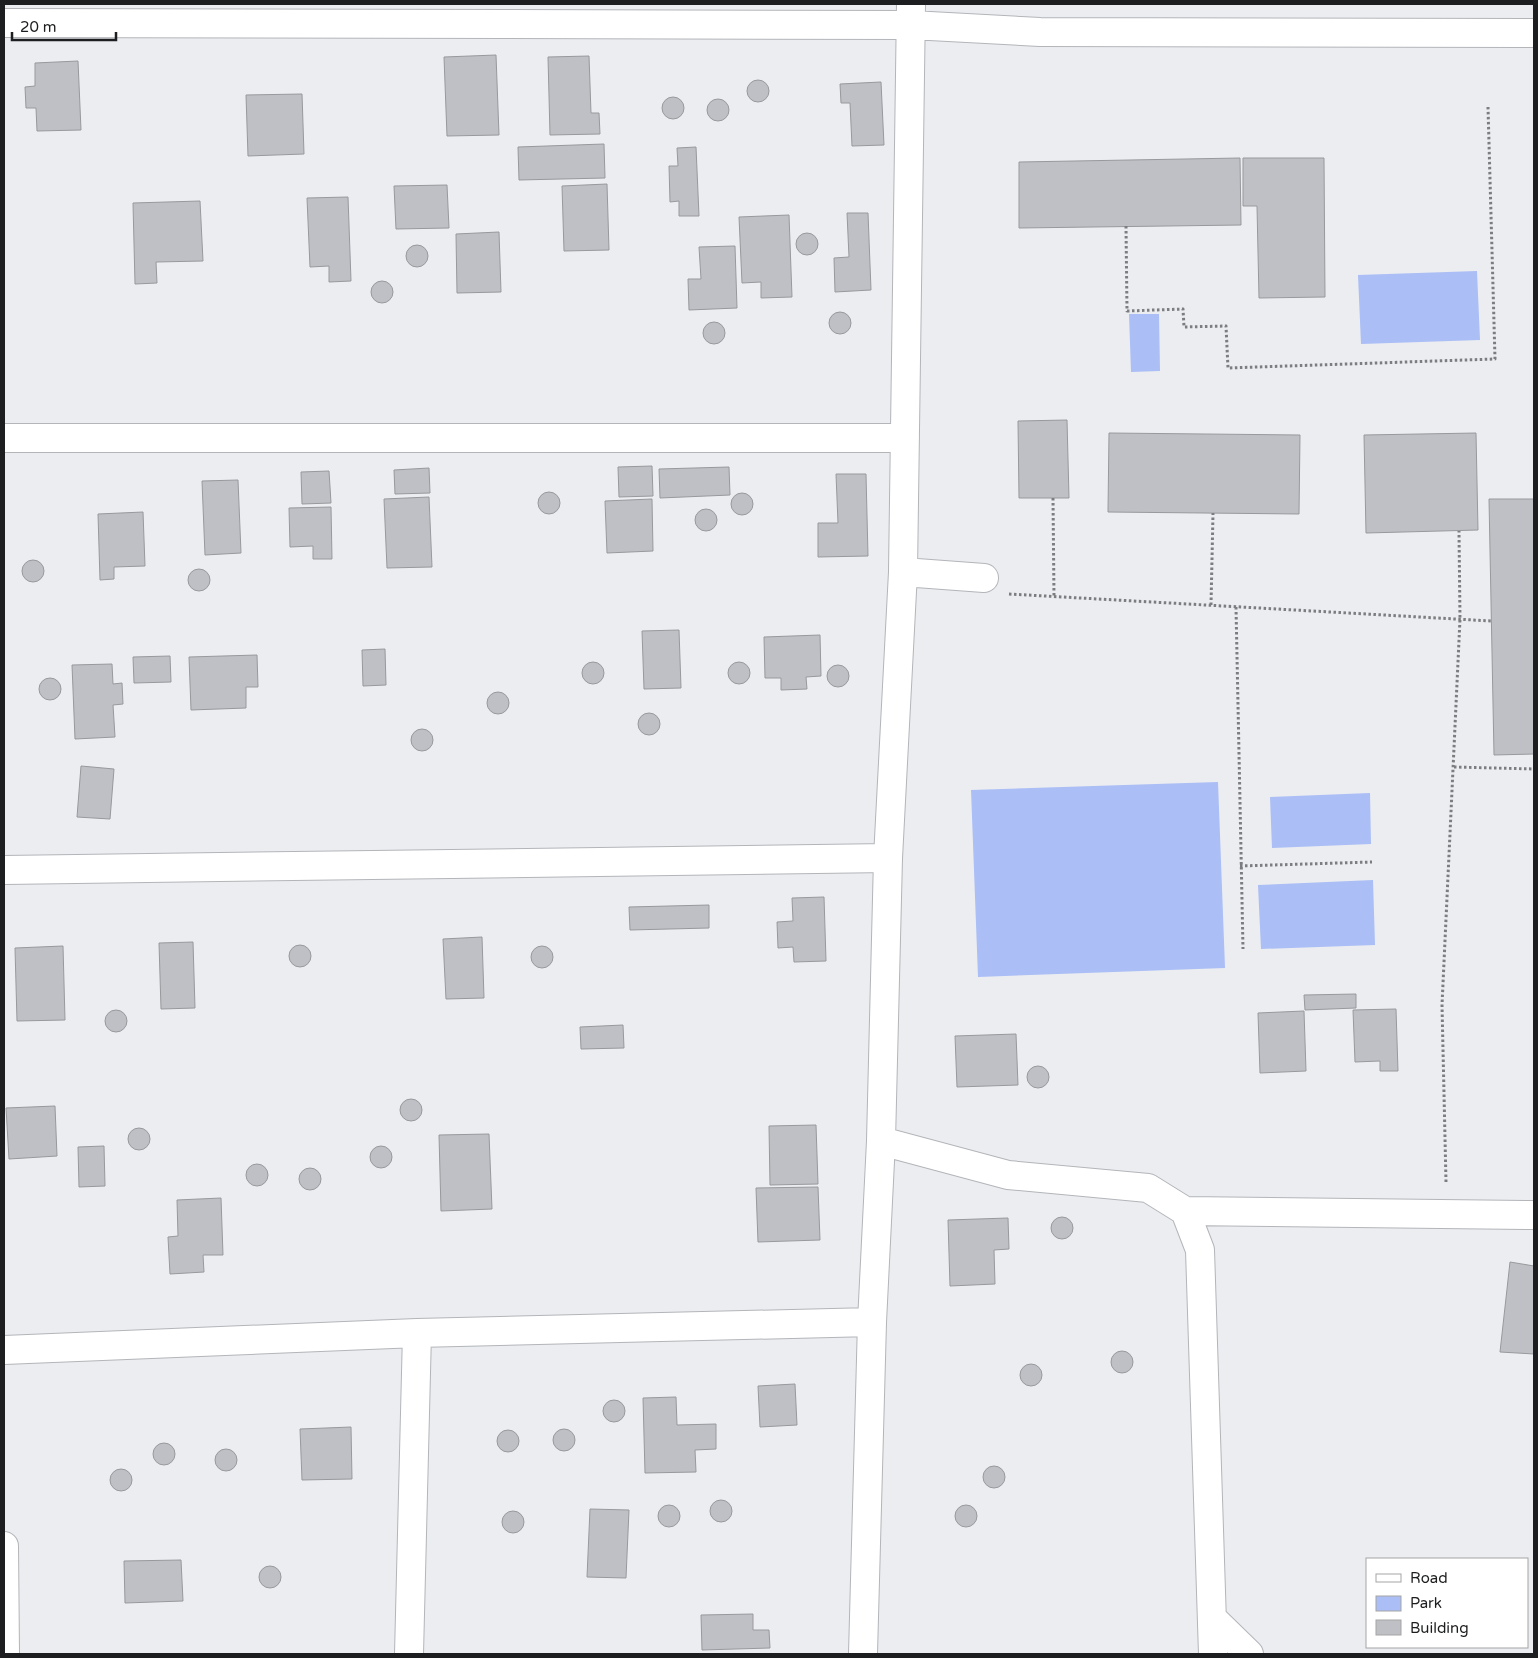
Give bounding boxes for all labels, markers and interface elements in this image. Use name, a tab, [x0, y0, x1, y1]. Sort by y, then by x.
scale bar	[12, 10, 116, 42]
text: 20 m	[20, 18, 57, 36]
legend	[1366, 1558, 1528, 1648]
text: Road	[1410, 1569, 1448, 1587]
text: Park	[1410, 1594, 1442, 1612]
text: Building	[1410, 1619, 1469, 1637]

